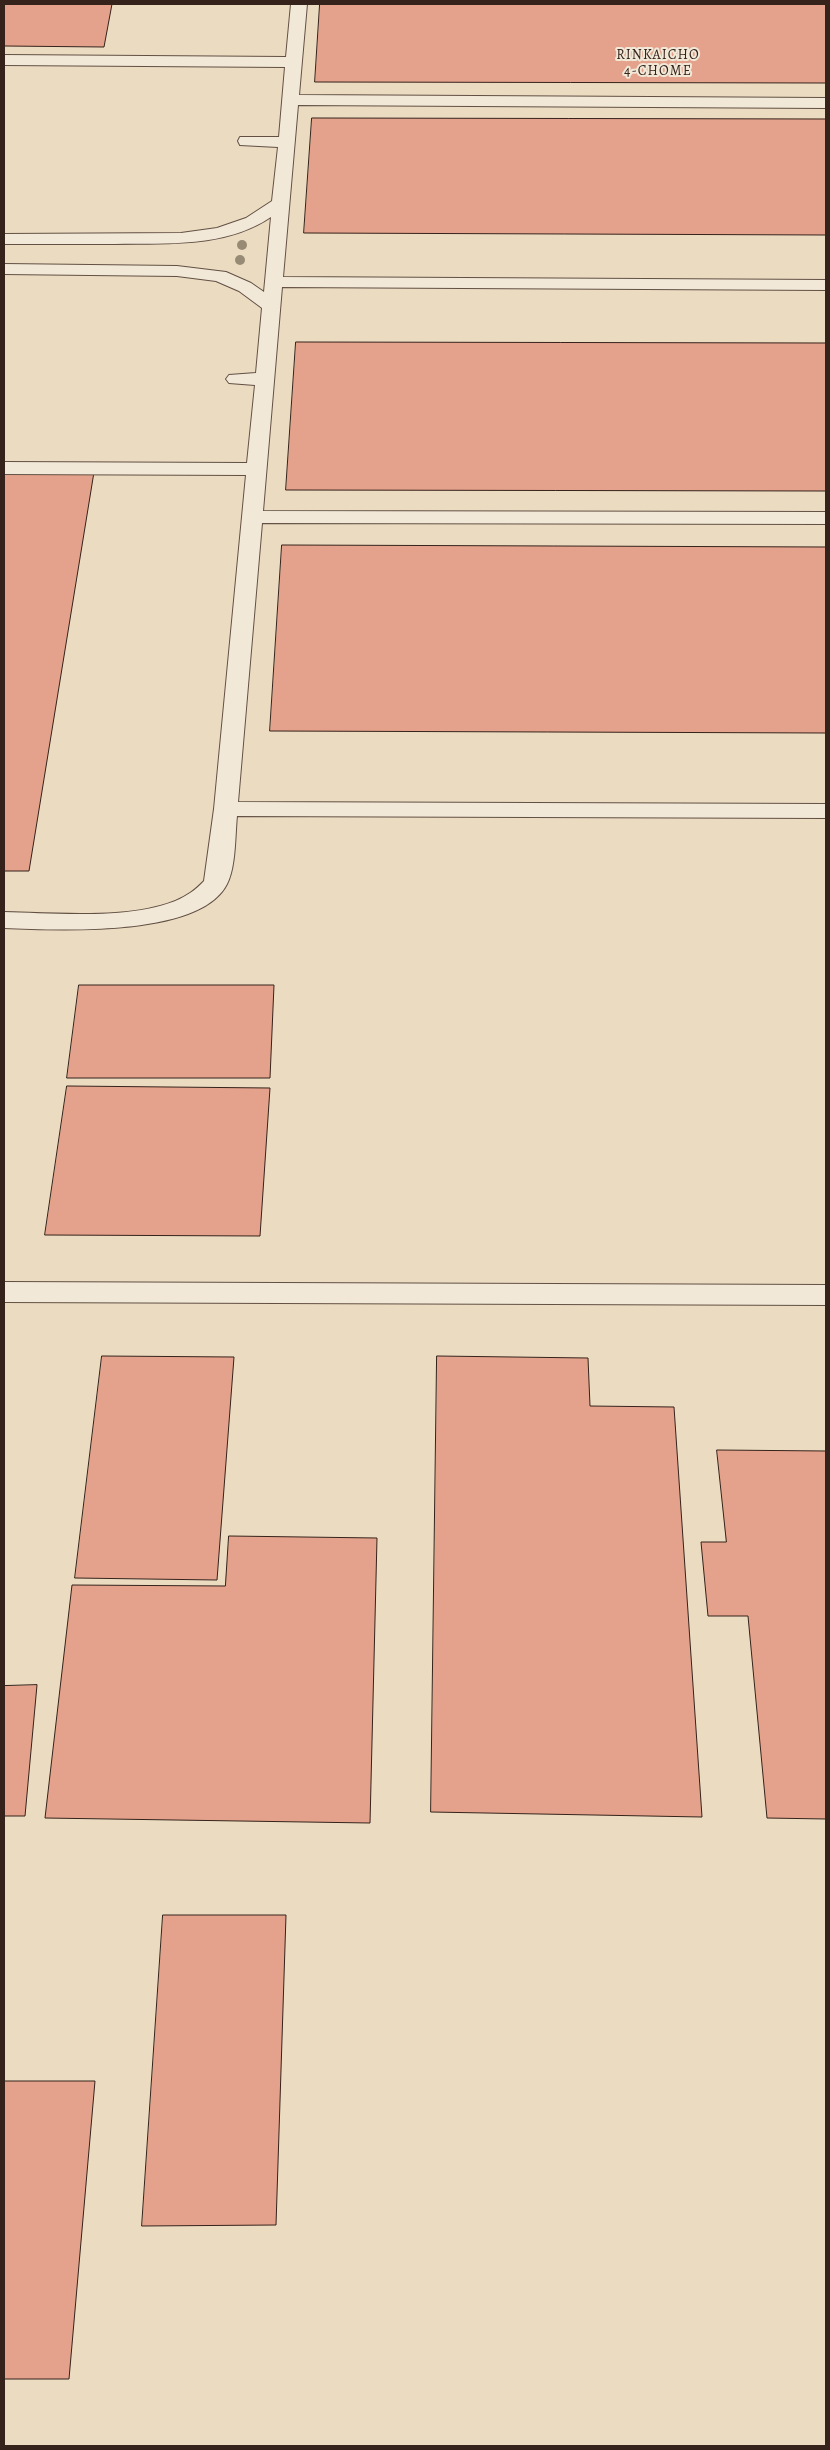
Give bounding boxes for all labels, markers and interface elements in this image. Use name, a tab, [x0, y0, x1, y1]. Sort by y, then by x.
district label: RINKAICHO 4-CHOME	[615, 48, 701, 80]

